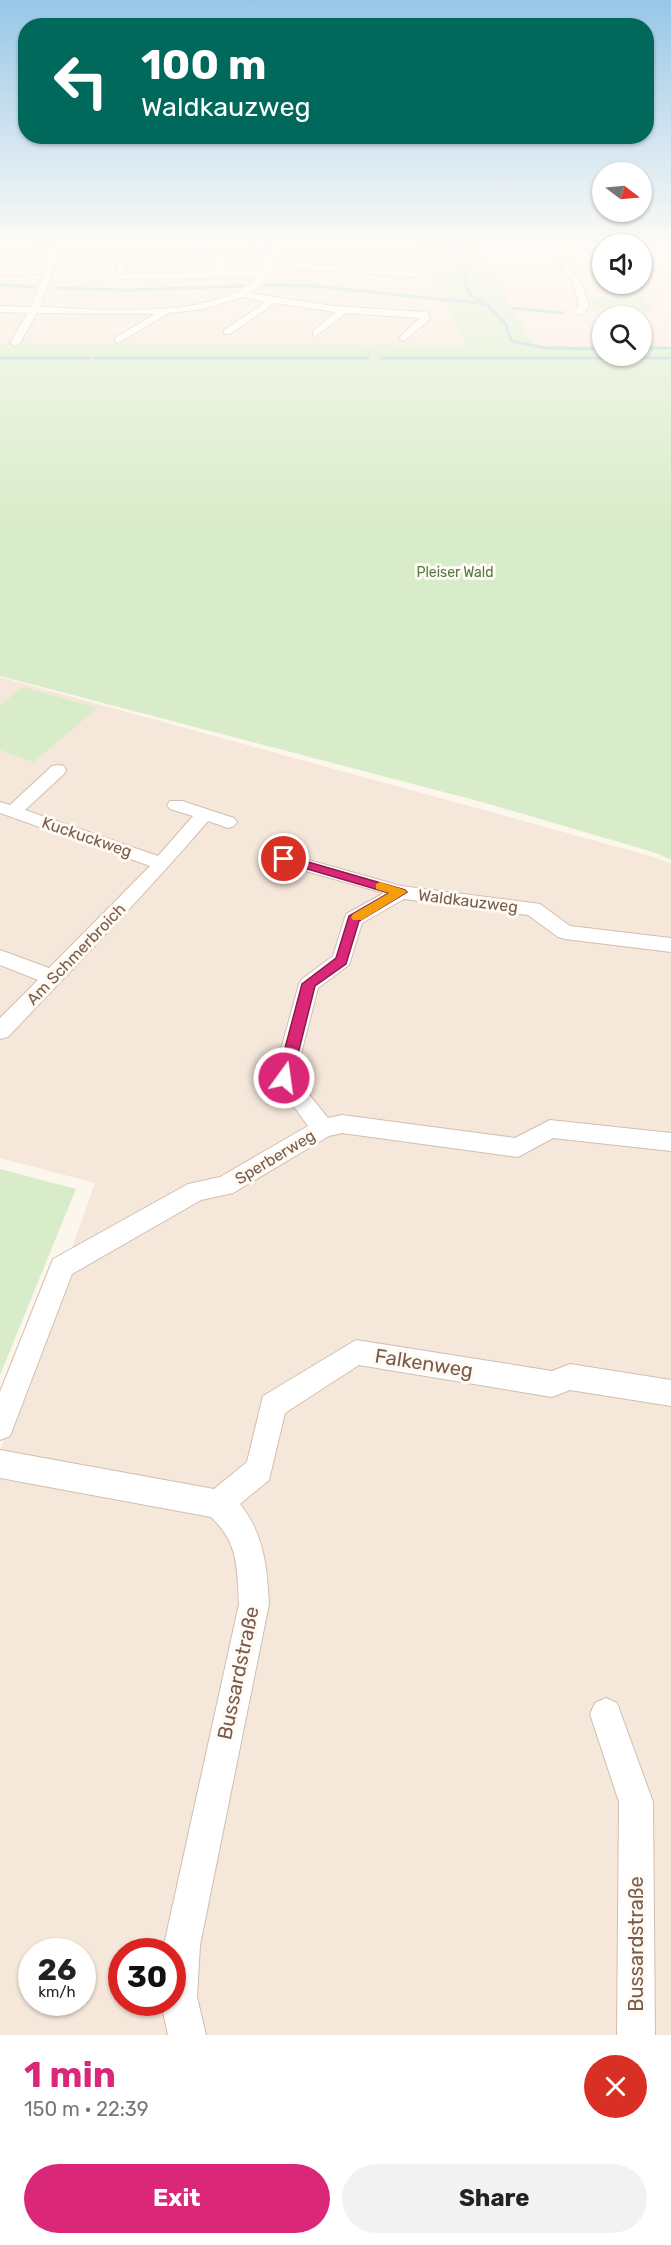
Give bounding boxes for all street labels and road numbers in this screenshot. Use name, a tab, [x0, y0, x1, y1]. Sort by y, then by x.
street label: Kuckuckweg	[40, 813, 134, 861]
street label: Waldkauzweg	[417, 885, 519, 917]
street label: Am Schmerbroich	[23, 899, 129, 1009]
street label: Sperberweg	[231, 1126, 319, 1188]
street label: Falkenweg	[373, 1343, 475, 1383]
street label: Bussardstraße	[212, 1604, 264, 1742]
street label: Bussardstraße	[624, 1876, 648, 2012]

